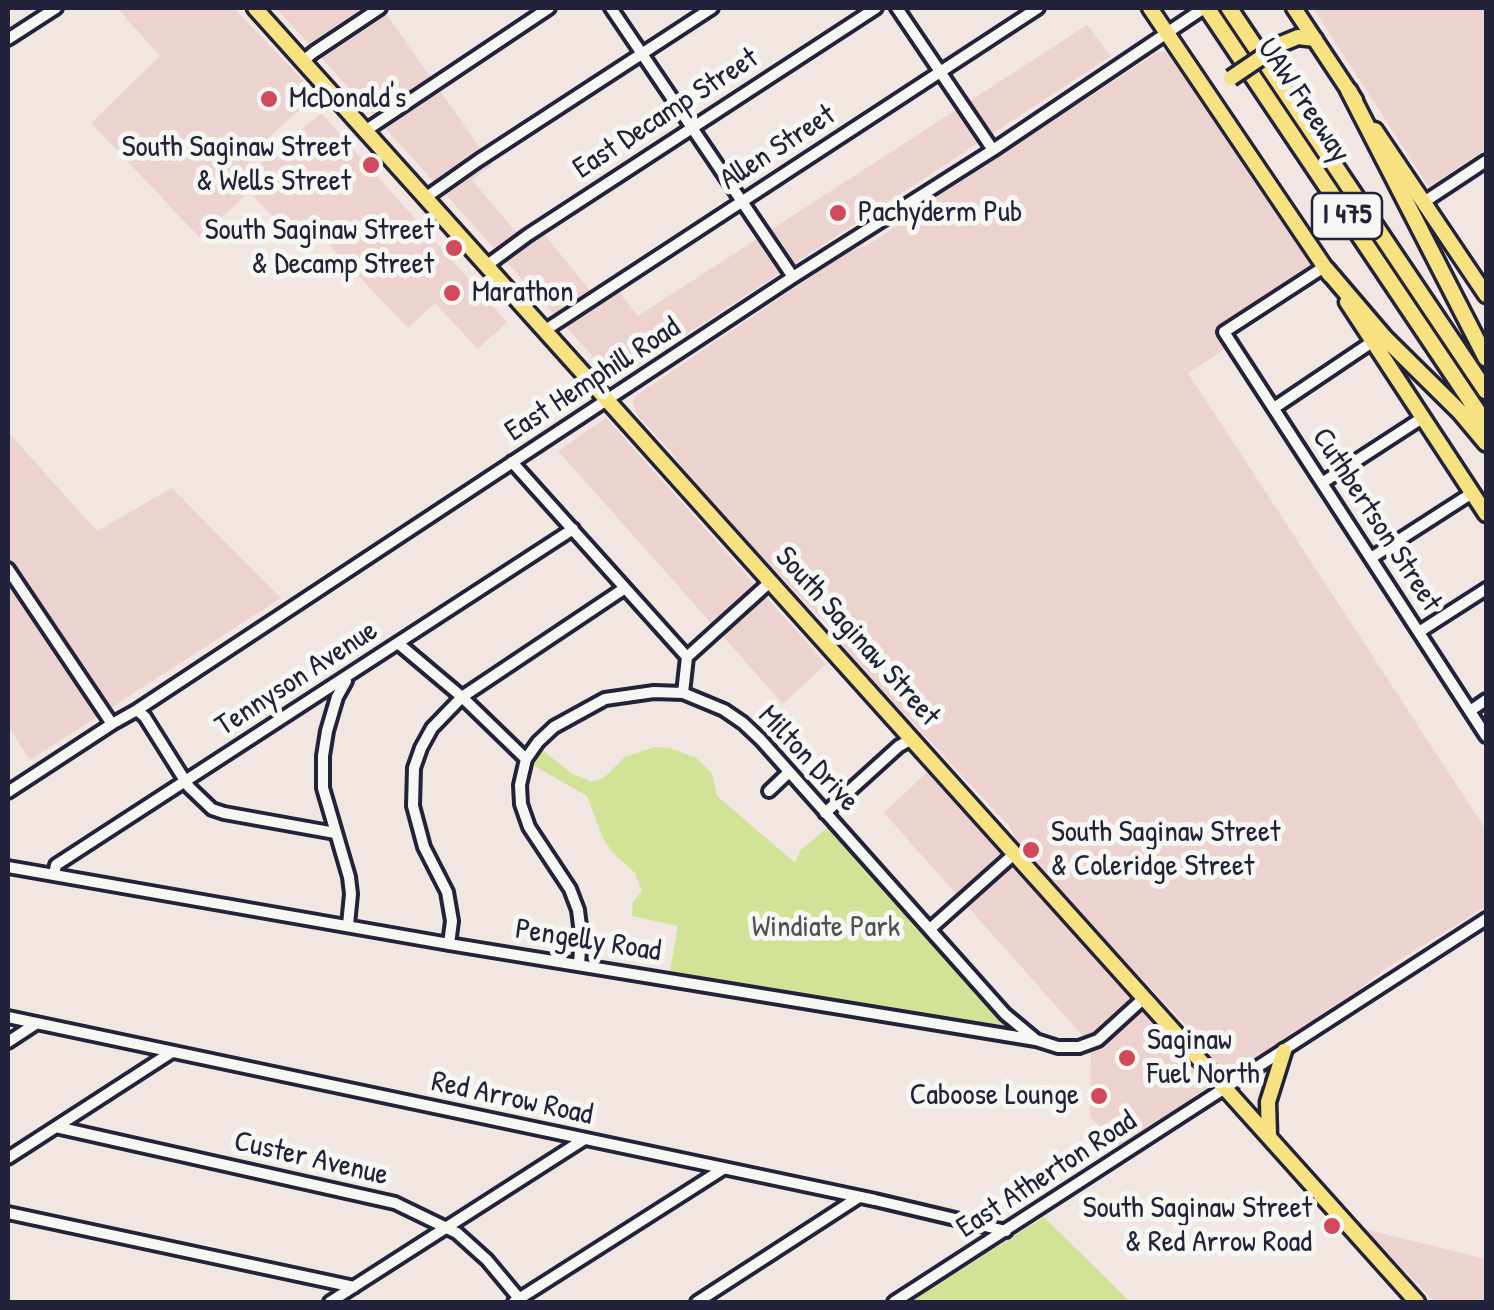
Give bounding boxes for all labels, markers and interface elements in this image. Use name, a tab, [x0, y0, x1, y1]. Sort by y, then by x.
street label: UAW Freeway	[1249, 32, 1357, 170]
street label: East Decamp Street	[567, 41, 765, 187]
place label: McDonald's	[289, 81, 406, 117]
marker: McDonald's	[258, 88, 280, 110]
street label: Allen Street	[714, 98, 842, 198]
place label: South Saginaw Street & Wells Street	[122, 130, 351, 200]
marker: South Saginaw Street & Wells Street	[360, 154, 382, 176]
road number: I 475	[1312, 193, 1382, 239]
place label: Pachyderm Pub	[858, 195, 1022, 231]
marker: Pachyderm Pub	[827, 202, 849, 224]
place label: South Saginaw Street & Decamp Street	[205, 213, 434, 284]
marker: South Saginaw Street & Decamp Street	[443, 237, 465, 259]
place label: Marathon	[472, 275, 573, 311]
marker: Marathon	[441, 282, 463, 304]
street label: East Hemphill Road	[499, 310, 687, 450]
street label: Cuthbertson Street	[1303, 422, 1449, 618]
street label: South Saginaw Street	[767, 540, 947, 734]
street label: Tennyson Avenue	[209, 613, 385, 745]
street label: Milton Drive	[750, 698, 866, 820]
place label: South Saginaw Street & Coleridge Street	[1051, 815, 1280, 886]
marker: South Saginaw Street & Coleridge Street	[1020, 839, 1042, 861]
park label: Windiate Park	[752, 910, 900, 946]
street label: Pengelly Road	[513, 912, 663, 970]
place label: Saginaw Fuel North	[1147, 1023, 1260, 1094]
marker: Saginaw Fuel North	[1116, 1047, 1138, 1069]
street label: Red Arrow Road	[428, 1064, 596, 1134]
place label: Caboose Lounge	[910, 1078, 1079, 1114]
marker: Caboose Lounge	[1088, 1085, 1110, 1107]
street label: East Atherton Road	[950, 1104, 1144, 1246]
street label: Custer Avenue	[231, 1124, 391, 1194]
place label: South Saginaw Street & Red Arrow Road	[1083, 1191, 1312, 1262]
marker: South Saginaw Street & Red Arrow Road	[1321, 1215, 1343, 1237]

